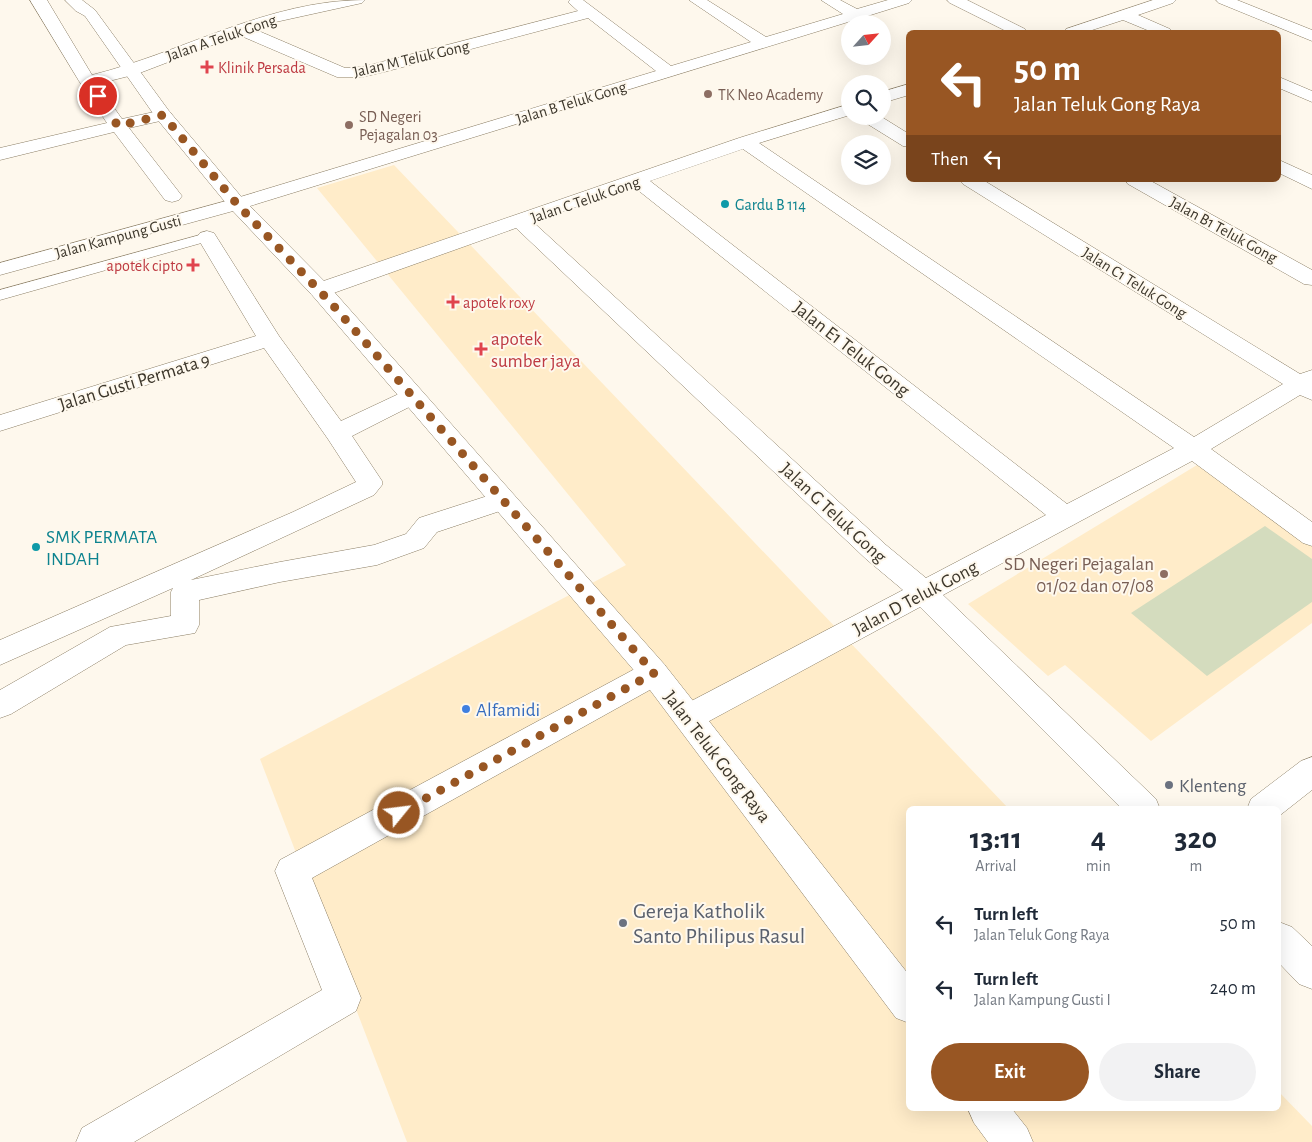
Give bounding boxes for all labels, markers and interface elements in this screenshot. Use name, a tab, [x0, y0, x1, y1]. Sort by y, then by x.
street label: Jalan A Teluk Gong	[164, 12, 279, 64]
north arrow	[841, 15, 891, 65]
map controls	[841, 15, 891, 185]
street label: Jalan M Teluk Gong	[352, 38, 471, 80]
icon: left	[931, 50, 996, 115]
text: 50 m	[1014, 52, 1081, 87]
marker: Klinik Persada	[200, 60, 214, 74]
place label: Klinik Persada	[218, 60, 306, 76]
pin	[77, 75, 119, 117]
button: search	[841, 75, 891, 125]
street label: Jalan B Teluk Gong	[514, 78, 629, 127]
icon: arrive	[84, 82, 112, 110]
place label: TK Neo Academy	[718, 87, 823, 104]
marker: TK Neo Academy	[702, 88, 714, 100]
text: Jalan Teluk Gong Raya	[1014, 93, 1201, 115]
place label: SD Negeri Pejagalan 03	[359, 109, 438, 144]
marker: SD Negeri Pejagalan 03	[343, 119, 355, 131]
button: layers	[841, 135, 891, 185]
icon: left	[979, 145, 1007, 173]
text: Then	[931, 150, 969, 169]
street label: Jalan C Teluk Gong	[529, 174, 642, 226]
street label: Jalan B1 Teluk Gong	[1167, 194, 1280, 266]
place label: Gardu B 114	[735, 197, 806, 213]
marker: Gardu B 114	[719, 198, 731, 210]
street label: Jalan Kampung Gusti	[53, 212, 183, 262]
street label: Jalan C1 Teluk Gong	[1079, 244, 1190, 321]
place label: apotek cipto	[107, 258, 183, 274]
marker: apotek cipto	[187, 259, 199, 271]
place label: apotek roxy	[463, 295, 535, 312]
marker: apotek roxy	[447, 296, 459, 308]
street label: Jalan E1 Teluk Gong	[789, 298, 913, 401]
place label: apotek sumber jaya	[491, 330, 581, 371]
marker: apotek sumber jaya	[475, 343, 487, 355]
street label: Jalan Gusti Permata 9	[57, 350, 212, 414]
street label: Jalan G Teluk Gong	[776, 459, 890, 567]
place label: SMK PERMATA INDAH	[46, 528, 157, 569]
marker: SMK PERMATA INDAH	[30, 541, 42, 553]
place label: SD Negeri Pejagalan 01/02 dan 07/08	[1004, 555, 1154, 596]
street label: Jalan D Teluk Gong	[850, 557, 982, 639]
marker: SD Negeri Pejagalan 01/02 dan 07/08	[1158, 568, 1170, 580]
street label: Jalan Teluk Gong Raya	[660, 688, 774, 826]
place label: Alfamidi	[476, 701, 540, 720]
marker: Alfamidi	[460, 703, 472, 715]
place label: Klenteng	[1179, 777, 1247, 796]
marker: Klenteng	[1163, 779, 1175, 791]
position arrow	[372, 786, 424, 838]
text: 13:11	[970, 824, 1022, 854]
text: 4	[1091, 824, 1106, 854]
text: 320	[1174, 824, 1217, 854]
text: Arrival	[975, 858, 1016, 874]
text: min	[1086, 858, 1111, 874]
text: m	[1189, 858, 1202, 874]
place label: Gereja Katholik Santo Philipus Rasul	[633, 900, 805, 947]
text: Turn left	[974, 905, 1038, 924]
icon: left	[931, 910, 959, 938]
text: 50 m	[1220, 914, 1256, 933]
marker: Gereja Katholik Santo Philipus Rasul	[617, 917, 629, 929]
text: Jalan Teluk Gong Raya	[974, 927, 1110, 943]
text: Turn left	[974, 970, 1038, 989]
icon: left	[931, 975, 959, 1003]
text: 240 m	[1210, 979, 1256, 998]
text: Jalan Kampung Gusti I	[974, 992, 1111, 1008]
button: Exit	[931, 1043, 1089, 1101]
button: Share	[1099, 1043, 1256, 1101]

